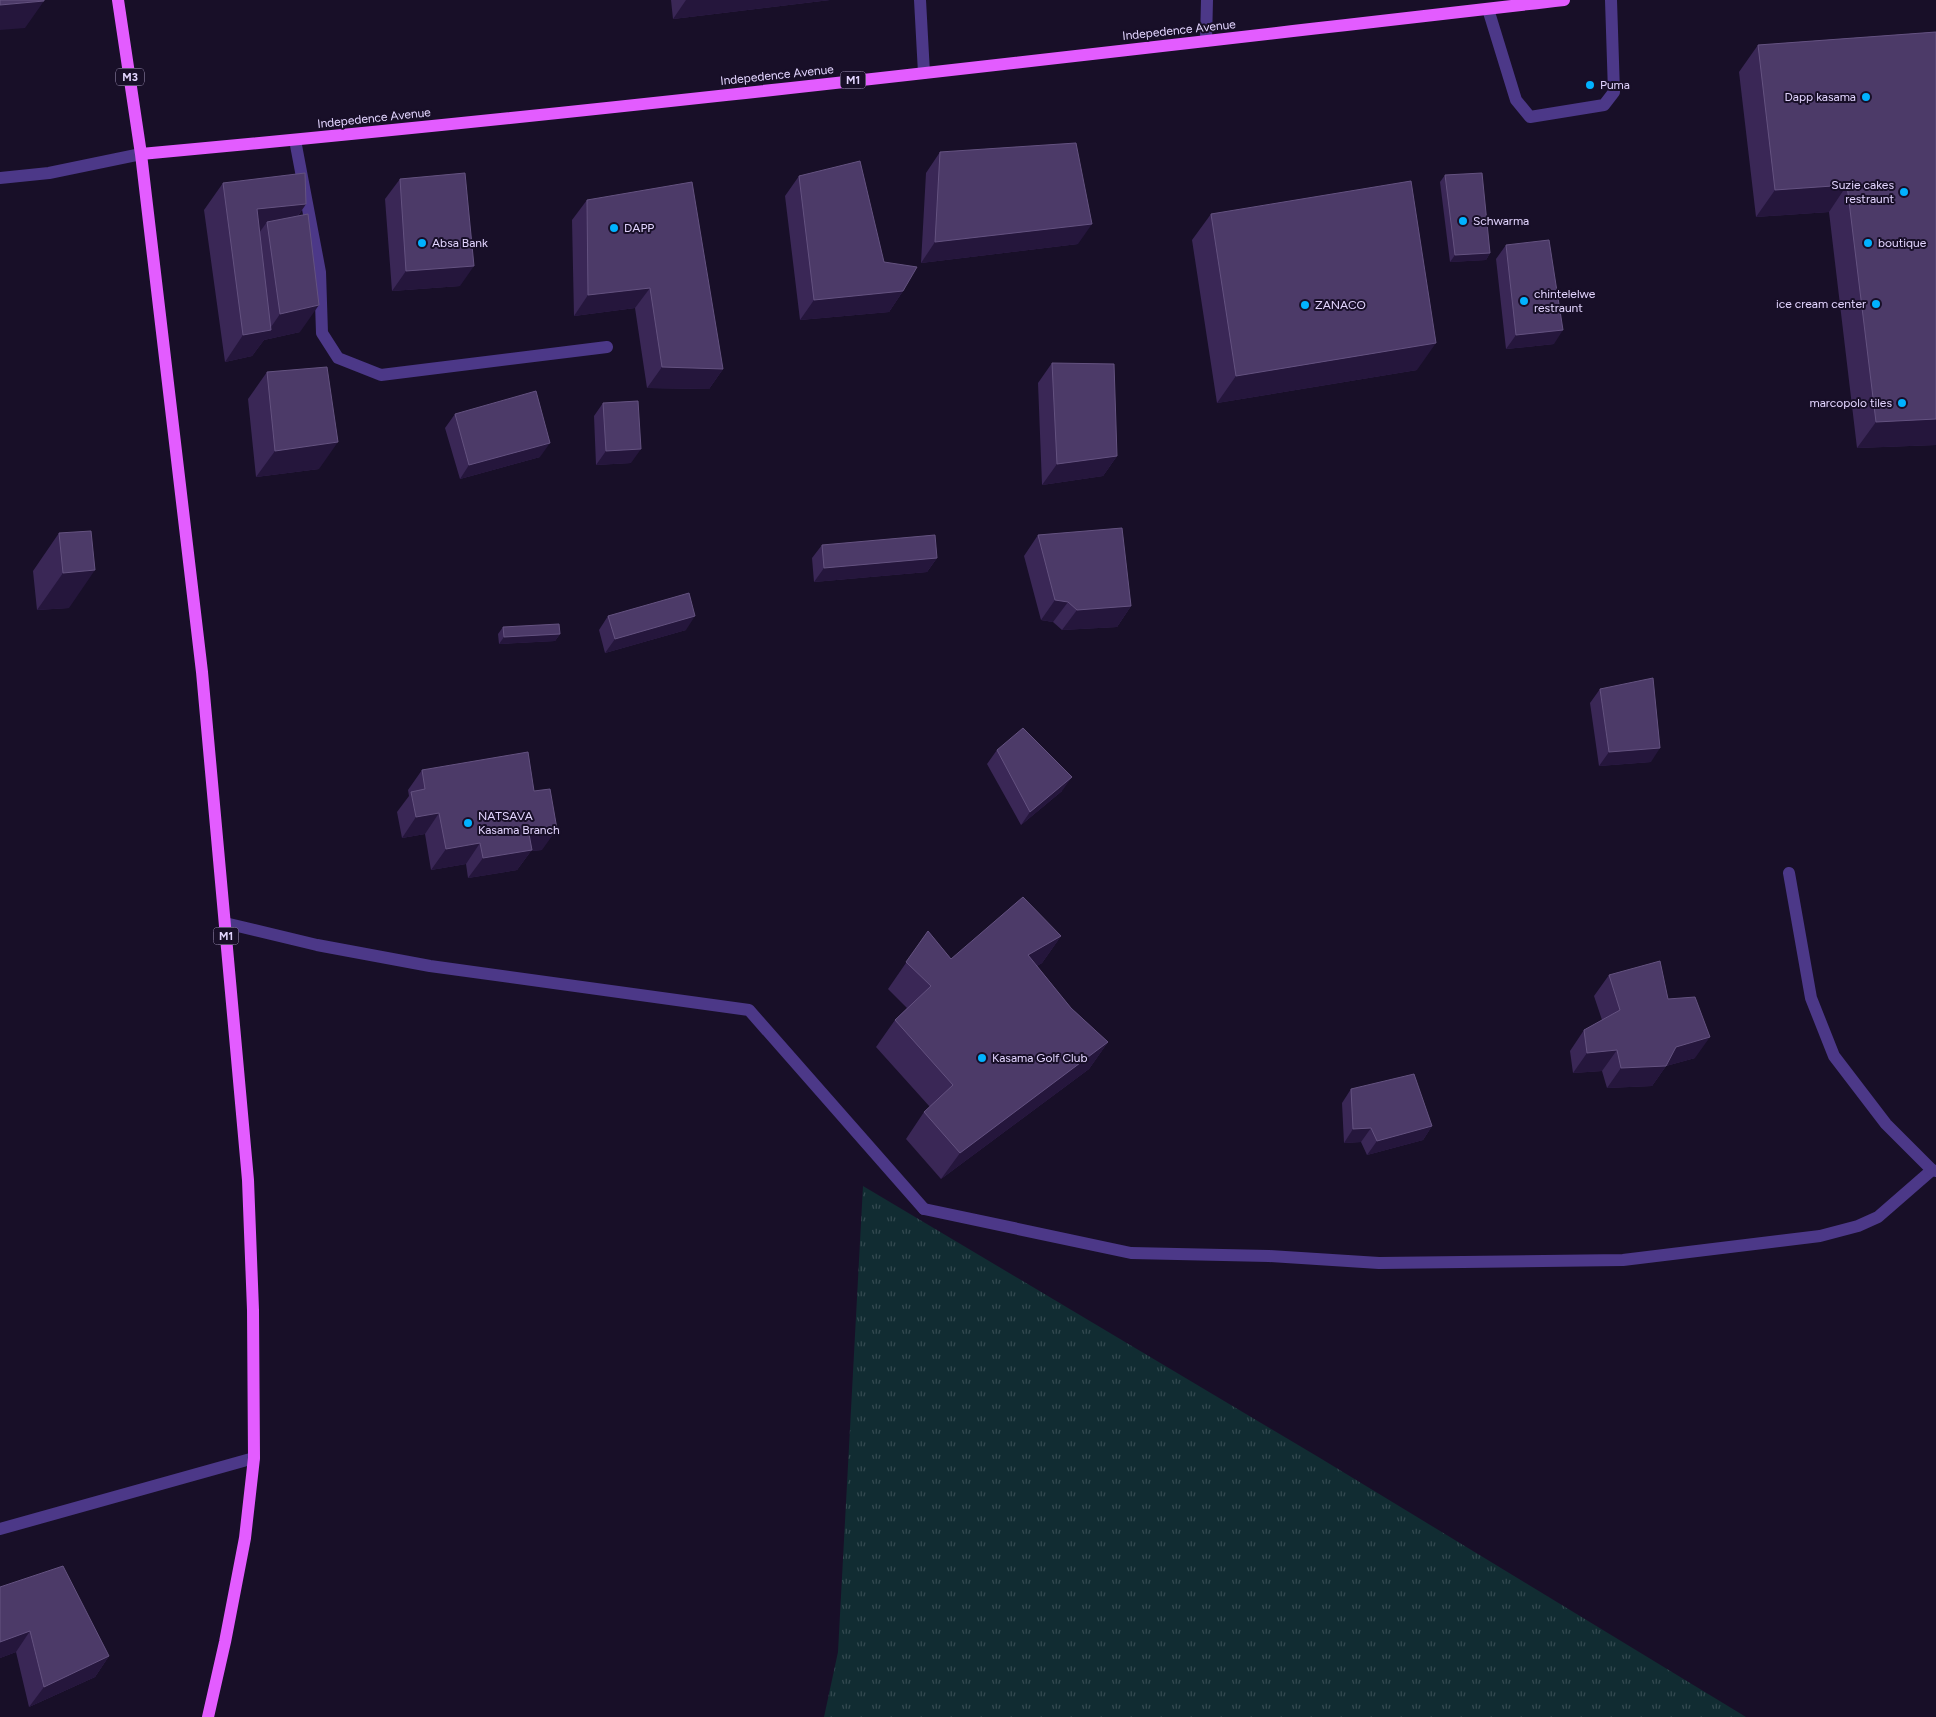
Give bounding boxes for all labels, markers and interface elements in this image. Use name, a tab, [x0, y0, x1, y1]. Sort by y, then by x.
street label: Indepedence Avenue	[1122, 17, 1237, 43]
street label: Indepedence Avenue	[720, 62, 835, 88]
road number: M3	[116, 68, 144, 86]
road number: M1	[840, 72, 866, 88]
place label: Puma	[1600, 78, 1630, 92]
marker: Puma	[1584, 79, 1596, 91]
place label: Dapp kasama	[1785, 90, 1856, 104]
marker: Dapp kasama	[1860, 91, 1872, 103]
street label: Indepedence Avenue	[317, 105, 432, 131]
place label: Suzie cakes restraunt	[1831, 178, 1894, 206]
marker: Suzie cakes restraunt	[1898, 186, 1910, 198]
place label: Schwarma	[1473, 214, 1529, 228]
marker: Schwarma	[1457, 215, 1469, 227]
place label: DAPP	[624, 221, 654, 235]
marker: DAPP	[608, 222, 620, 234]
place label: Absa Bank	[432, 236, 488, 250]
place label: boutique	[1878, 236, 1927, 250]
marker: Absa Bank	[416, 237, 428, 249]
marker: boutique	[1862, 237, 1874, 249]
place label: chintelelwe restraunt	[1534, 287, 1596, 315]
marker: chintelelwe restraunt	[1518, 295, 1530, 307]
place label: ice cream center	[1776, 297, 1866, 311]
place label: ZANACO	[1315, 298, 1366, 312]
marker: ice cream center	[1870, 298, 1882, 310]
marker: ZANACO	[1299, 299, 1311, 311]
place label: marcopolo tiles	[1809, 396, 1892, 410]
marker: marcopolo tiles	[1896, 397, 1908, 409]
place label: NATSAVA Kasama Branch	[478, 809, 560, 837]
marker: NATSAVA Kasama Branch	[462, 817, 474, 829]
road number: M1	[214, 928, 238, 944]
place label: Kasama Golf Club	[992, 1051, 1087, 1065]
marker: Kasama Golf Club	[976, 1052, 988, 1064]

